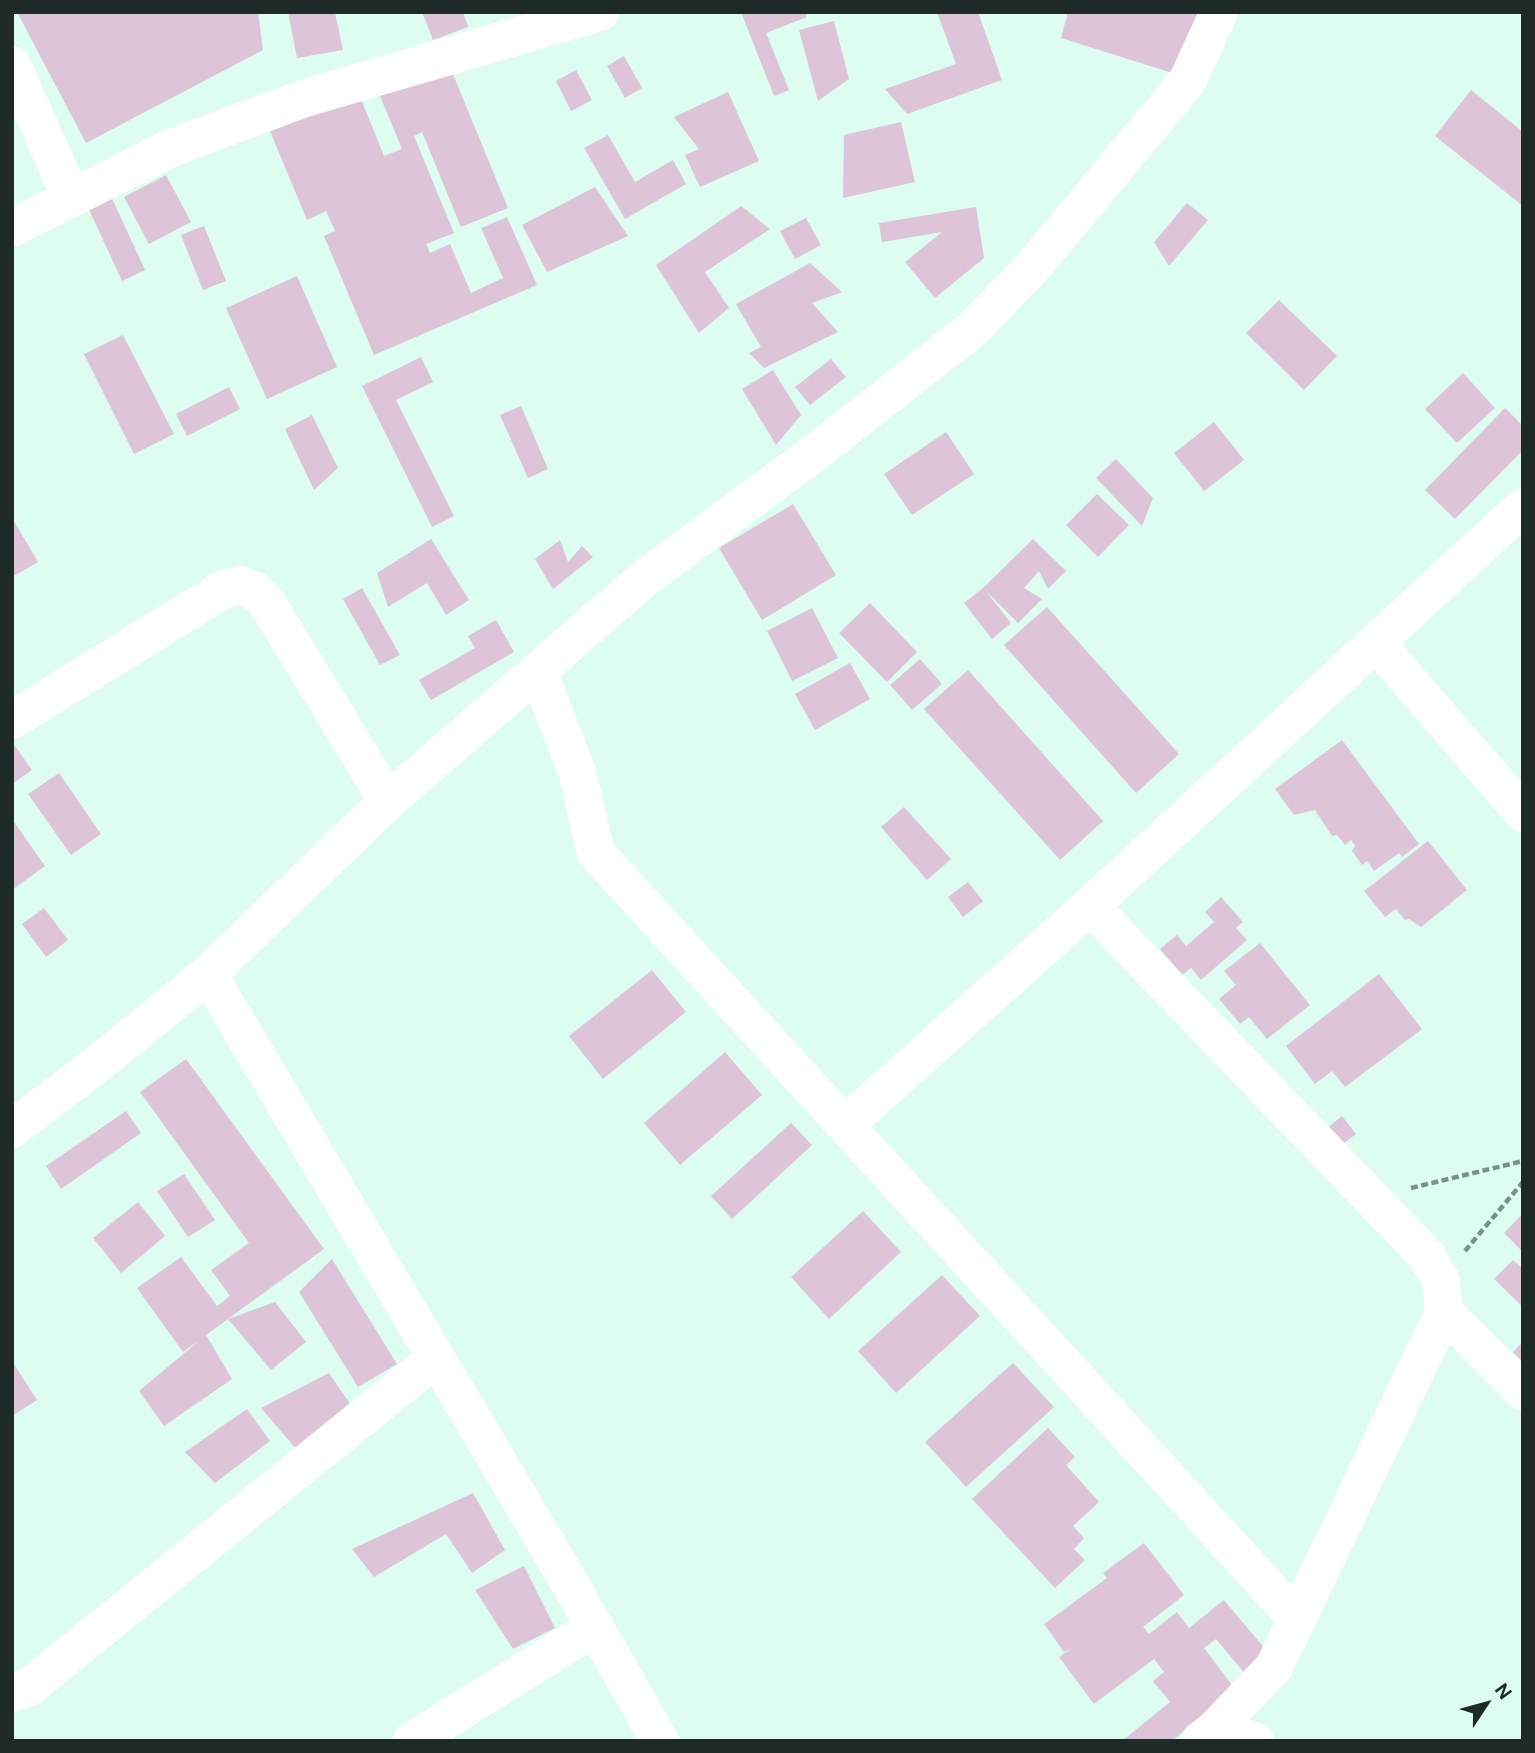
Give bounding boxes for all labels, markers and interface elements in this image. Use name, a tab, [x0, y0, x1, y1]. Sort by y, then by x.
north arrow	[1451, 1669, 1521, 1739]
text: N	[1489, 1678, 1518, 1704]

